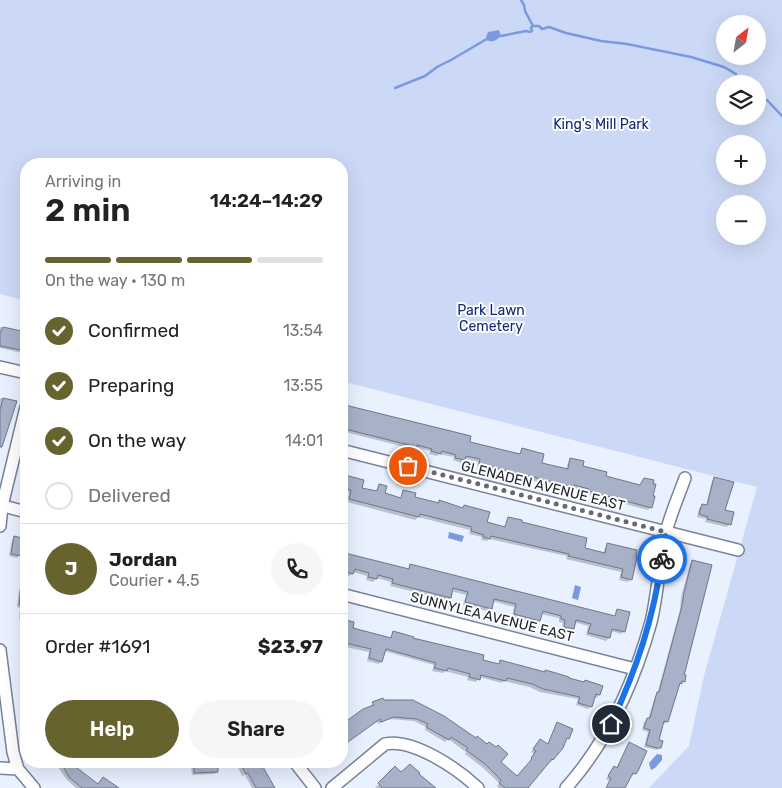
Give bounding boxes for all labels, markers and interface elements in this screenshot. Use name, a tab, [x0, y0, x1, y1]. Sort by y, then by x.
north arrow	[716, 15, 766, 65]
map controls	[716, 15, 766, 245]
button: layers	[716, 75, 766, 125]
park label: King's Mill Park	[553, 116, 650, 133]
button: +	[716, 135, 766, 185]
text: Arriving in	[45, 172, 121, 191]
text: 14:24–14:29	[210, 189, 323, 212]
text: 2 min	[45, 191, 130, 229]
button: −	[716, 195, 766, 245]
text: On the way · 130 m	[45, 271, 185, 290]
park label: Park Lawn Cemetery	[457, 302, 525, 335]
icon: check	[45, 317, 73, 345]
text: Confirmed	[88, 319, 179, 342]
text: 13:54	[283, 321, 323, 340]
icon: check	[45, 372, 73, 400]
text: Preparing	[88, 374, 174, 397]
text: 13:55	[283, 376, 323, 395]
icon: check	[45, 427, 73, 455]
text: On the way	[88, 429, 186, 452]
text: 14:01	[285, 431, 323, 450]
pin	[387, 445, 429, 487]
icon: bag	[394, 452, 422, 480]
street label: GLENADEN AVENUE EAST	[459, 457, 627, 515]
text: Delivered	[88, 484, 171, 507]
courier	[637, 534, 687, 584]
button: phone	[271, 543, 323, 595]
icon: bike	[648, 545, 676, 573]
text: Jordan	[109, 548, 177, 571]
text: J	[65, 557, 77, 580]
text: Courier · 4.5	[109, 571, 199, 590]
street label: SUNNYLEA AVENUE EAST	[409, 588, 575, 646]
text: Order #1691	[45, 635, 151, 658]
text: $23.97	[258, 635, 323, 658]
button: Help	[45, 700, 179, 758]
button: Share	[189, 700, 323, 758]
pin	[590, 703, 632, 745]
icon: home	[597, 710, 625, 738]

